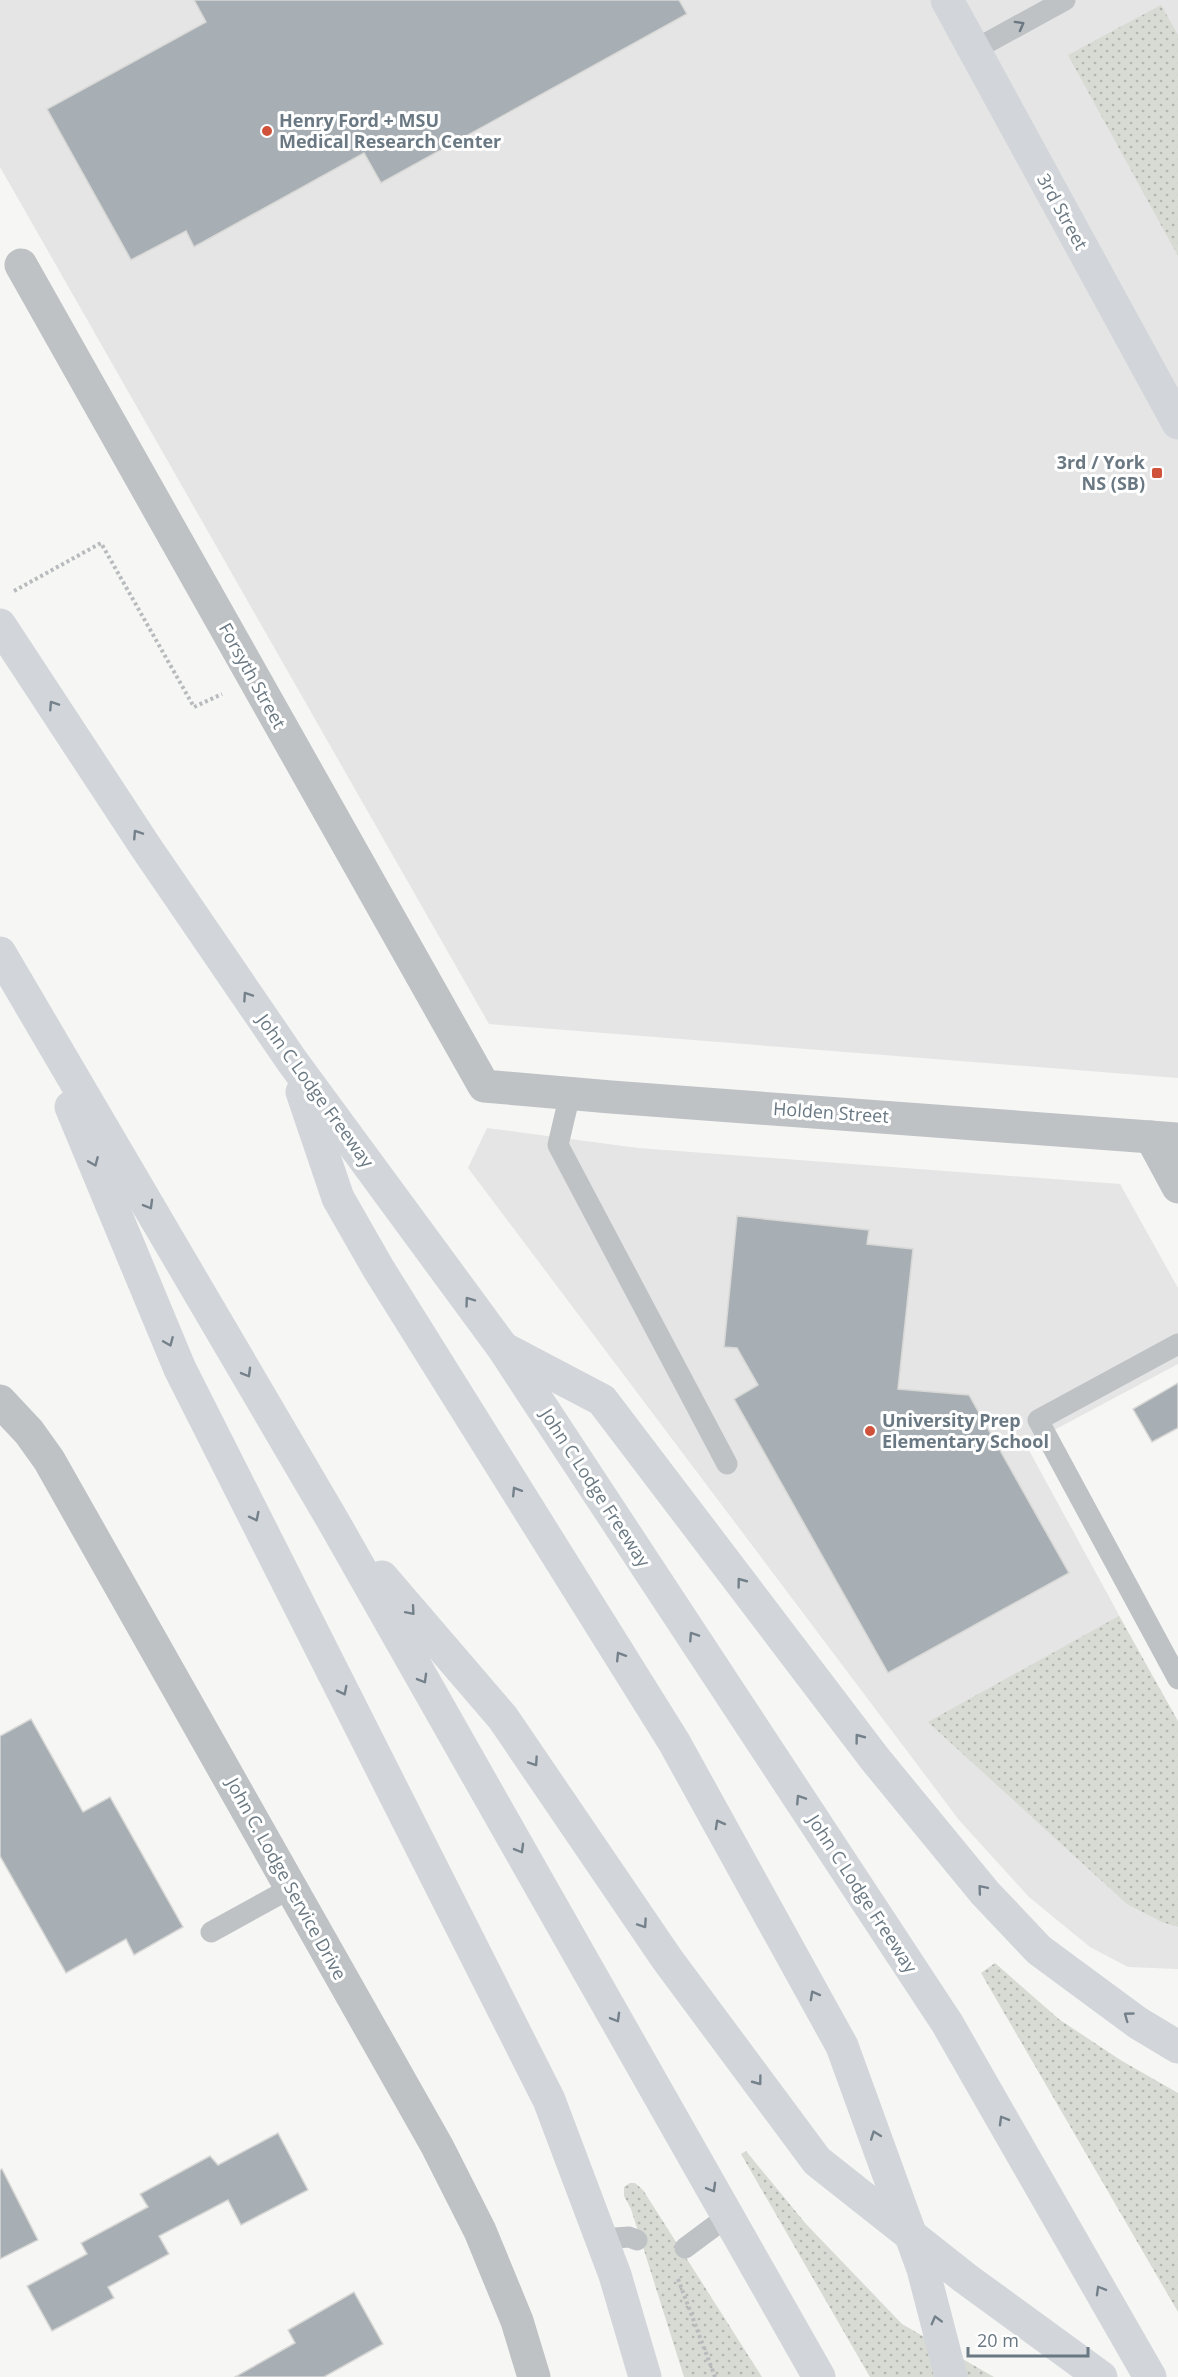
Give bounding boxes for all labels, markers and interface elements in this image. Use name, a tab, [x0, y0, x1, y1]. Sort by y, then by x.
one-way arrow	[1013, 21, 1024, 32]
place label: Henry Ford + MSU Medical Research Center	[279, 108, 501, 153]
marker: Henry Ford + MSU Medical Research Center	[260, 124, 274, 138]
street label: 3rd Street	[1032, 169, 1094, 254]
place label: 3rd / York NS (SB)	[1057, 450, 1146, 495]
marker: 3rd / York NS (SB)	[1150, 466, 1164, 480]
street label: Forsyth Street	[214, 618, 292, 733]
one-way arrow	[49, 701, 60, 712]
one-way arrow	[133, 830, 144, 841]
one-way arrow	[243, 991, 254, 1002]
street label: John C Lodge Freeway	[251, 1007, 380, 1173]
street label: Holden Street	[772, 1096, 890, 1128]
one-way arrow	[87, 1156, 99, 1167]
one-way arrow	[141, 1199, 153, 1209]
one-way arrow	[465, 1297, 476, 1308]
one-way arrow	[162, 1336, 174, 1347]
one-way arrow	[240, 1367, 252, 1377]
street label: John C Lodge Freeway	[535, 1402, 657, 1572]
place label: University Prep Elementary School	[882, 1408, 1049, 1453]
marker: University Prep Elementary School	[863, 1424, 877, 1438]
one-way arrow	[512, 1487, 524, 1497]
one-way arrow	[248, 1511, 259, 1521]
one-way arrow	[737, 1578, 748, 1589]
one-way arrow	[404, 1604, 415, 1615]
one-way arrow	[689, 1632, 700, 1643]
one-way arrow	[616, 1652, 627, 1663]
one-way arrow	[416, 1673, 427, 1683]
one-way arrow	[335, 1685, 347, 1696]
one-way arrow	[855, 1733, 866, 1744]
one-way arrow	[526, 1756, 537, 1767]
street label: John C. Lodge Service Drive	[220, 1772, 352, 1984]
one-way arrow	[796, 1795, 807, 1806]
street label: John C Lodge Freeway	[802, 1808, 924, 1978]
one-way arrow	[715, 1820, 726, 1830]
one-way arrow	[512, 1842, 524, 1853]
one-way arrow	[978, 1885, 989, 1896]
one-way arrow	[636, 1917, 647, 1928]
one-way arrow	[810, 1990, 821, 2001]
one-way arrow	[609, 2012, 620, 2022]
one-way arrow	[1124, 2012, 1135, 2023]
one-way arrow	[750, 2075, 761, 2086]
one-way arrow	[999, 2116, 1010, 2127]
one-way arrow	[869, 2131, 882, 2141]
one-way arrow	[705, 2182, 716, 2192]
one-way arrow	[1096, 2286, 1107, 2296]
one-way arrow	[931, 2316, 943, 2326]
scale bar	[968, 2320, 1088, 2358]
text: 20 m	[977, 2328, 1019, 2352]

